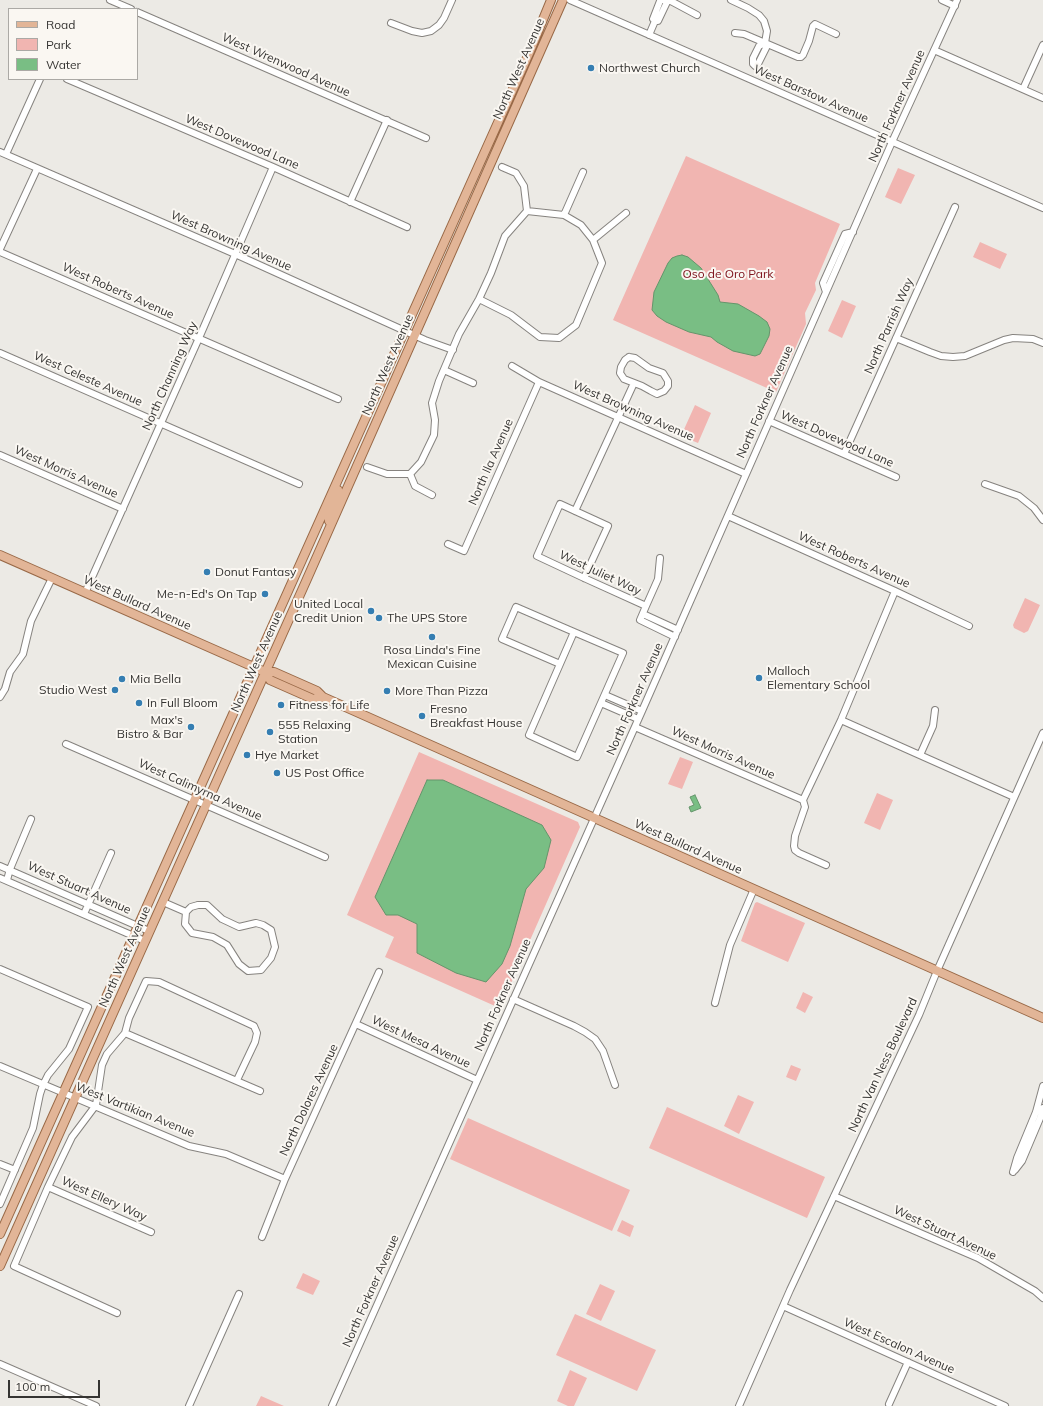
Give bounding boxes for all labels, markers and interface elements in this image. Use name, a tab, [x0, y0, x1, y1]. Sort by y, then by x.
legend	[8, 8, 138, 80]
street label: North West Avenue	[490, 16, 548, 122]
text: Road	[46, 17, 75, 32]
street label: West Wrenwood Avenue	[220, 30, 352, 100]
text: Park	[46, 37, 71, 52]
street label: North Forkner Avenue	[866, 48, 928, 164]
text: Water	[46, 57, 81, 72]
place label: Northwest Church	[599, 61, 700, 75]
street label: West Barstow Avenue	[751, 62, 871, 126]
marker: Northwest Church	[586, 63, 596, 73]
street label: West Dovewood Lane	[183, 111, 301, 173]
street label: West Browning Avenue	[168, 208, 294, 274]
street label: West Roberts Avenue	[60, 260, 176, 322]
park label: Oso de Oro Park	[683, 267, 773, 281]
street label: North Parrish Way	[861, 276, 917, 376]
street label: North West Avenue	[359, 312, 417, 418]
street label: North Channing Way	[139, 319, 201, 433]
street label: North Forkner Avenue	[734, 344, 796, 460]
street label: West Celeste Avenue	[31, 349, 145, 409]
street label: West Browning Avenue	[570, 378, 696, 444]
street label: West Dovewood Lane	[778, 408, 896, 470]
street label: North Ila Avenue	[466, 417, 516, 507]
street label: West Morris Avenue	[12, 443, 120, 501]
street label: West Roberts Avenue	[796, 529, 912, 591]
street label: West Juliet Way	[557, 548, 643, 598]
place label: Donut Fantasy	[215, 565, 296, 579]
marker: Donut Fantasy	[202, 567, 212, 577]
street label: West Bullard Avenue	[81, 573, 193, 633]
place label: Me-n-Ed's On Tap	[157, 587, 257, 601]
marker: Me-n-Ed's On Tap	[260, 589, 270, 599]
place label: United Local Credit Union	[294, 597, 363, 625]
marker: United Local Credit Union	[366, 606, 376, 616]
street label: North West Avenue	[228, 609, 286, 715]
place label: The UPS Store	[387, 611, 467, 625]
marker: The UPS Store	[374, 613, 384, 623]
marker: Rosa Linda's Fine Mexican Cuisine	[427, 632, 437, 642]
street label: North Forkner Avenue	[604, 641, 666, 757]
place label: Rosa Linda's Fine Mexican Cuisine	[383, 643, 481, 671]
place label: Malloch Elementary School	[767, 664, 870, 692]
place label: Mia Bella	[130, 672, 181, 686]
marker: Malloch Elementary School	[754, 673, 764, 683]
marker: Mia Bella	[117, 674, 127, 684]
place label: Studio West	[39, 683, 107, 697]
place label: More Than Pizza	[395, 684, 488, 698]
marker: Studio West	[110, 685, 120, 695]
marker: More Than Pizza	[382, 686, 392, 696]
place label: In Full Bloom	[147, 696, 218, 710]
marker: In Full Bloom	[134, 698, 144, 708]
place label: Fitness for Life	[289, 698, 369, 712]
marker: Fitness for Life	[276, 700, 286, 710]
place label: Fresno Breakfast House	[430, 702, 522, 730]
marker: Fresno Breakfast House	[417, 711, 427, 721]
place label: Max's Bistro & Bar	[117, 713, 183, 741]
place label: 555 Relaxing Station	[278, 718, 351, 746]
marker: Max's Bistro & Bar	[186, 722, 196, 732]
street label: West Morris Avenue	[669, 724, 777, 782]
marker: 555 Relaxing Station	[265, 727, 275, 737]
place label: Hye Market	[255, 748, 319, 762]
marker: Hye Market	[242, 750, 252, 760]
street label: West Calimyrna Avenue	[136, 756, 264, 824]
place label: US Post Office	[285, 766, 364, 780]
marker: US Post Office	[272, 768, 282, 778]
street label: West Bullard Avenue	[632, 817, 744, 877]
street label: West Stuart Avenue	[25, 859, 133, 917]
street label: North West Avenue	[96, 904, 154, 1010]
street label: North Forkner Avenue	[472, 937, 534, 1053]
street label: North Van Ness Boulevard	[845, 996, 921, 1134]
street label: West Mesa Avenue	[369, 1013, 473, 1071]
street label: North Dolores Avenue	[277, 1042, 341, 1158]
street label: West Vartikian Avenue	[73, 1079, 197, 1141]
street label: West Ellery Way	[59, 1174, 149, 1224]
street label: West Stuart Avenue	[891, 1203, 999, 1263]
street label: North Forkner Avenue	[340, 1233, 402, 1349]
street label: West Escalon Avenue	[841, 1315, 957, 1377]
scale bar	[10, 1372, 102, 1398]
text: 100 m	[15, 1379, 50, 1394]

